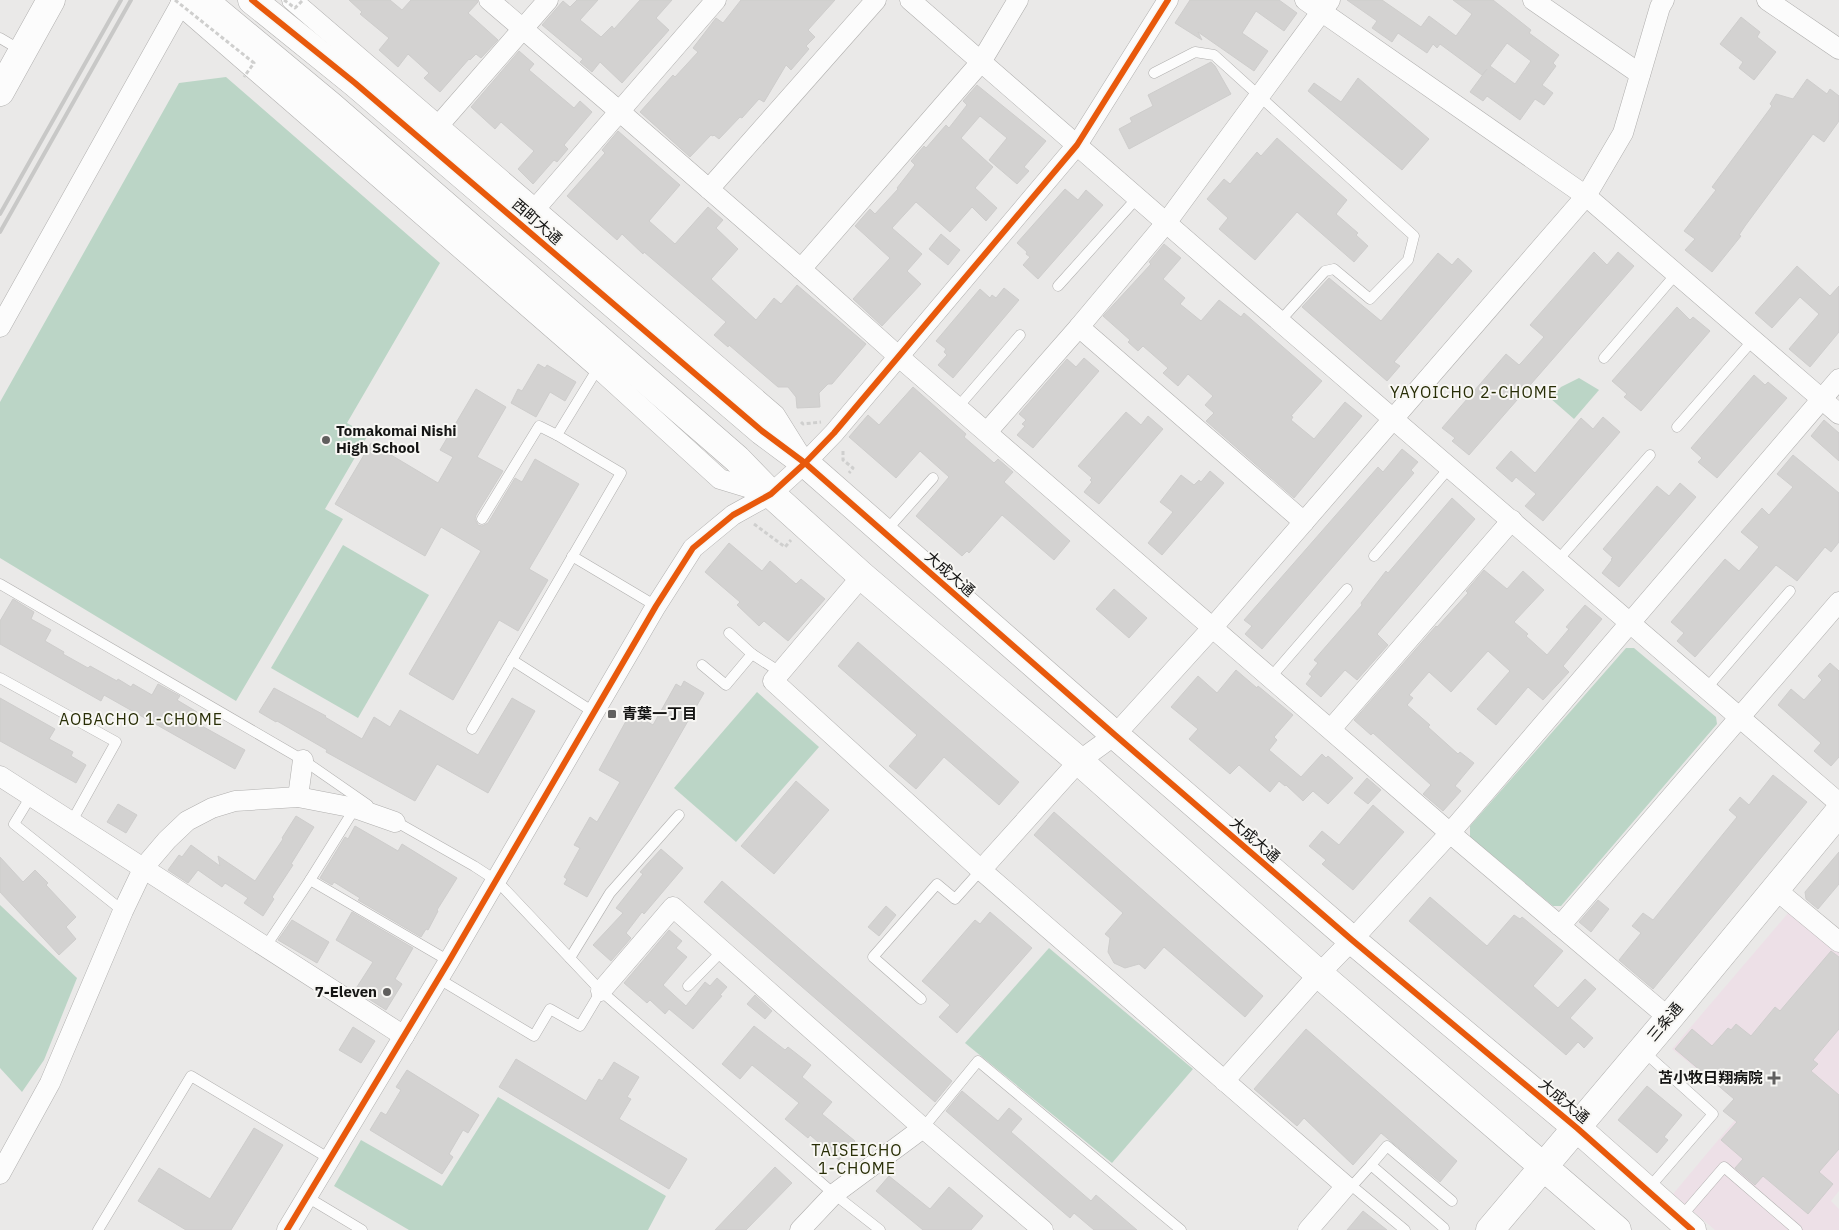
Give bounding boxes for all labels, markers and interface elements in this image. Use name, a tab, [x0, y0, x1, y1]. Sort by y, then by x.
street label: 西町大通	[508, 195, 566, 248]
district label: YAYOICHO 2-CHOME	[1390, 382, 1558, 402]
place label: Tomakomai Nishi High School	[336, 421, 457, 457]
marker: Tomakomai Nishi High School	[320, 434, 332, 446]
street label: 大成大通	[921, 547, 979, 600]
place label: 青葉一丁目	[622, 704, 697, 723]
marker: 青葉一丁目	[606, 708, 618, 720]
district label: AOBACHO 1-CHOME	[59, 709, 223, 729]
street label: 大成大通	[1226, 813, 1284, 866]
place label: 7-Eleven	[315, 982, 377, 1001]
marker: 7-Eleven	[381, 986, 393, 998]
street label: 三条通	[1643, 998, 1686, 1045]
place label: 苫小牧日翔病院	[1658, 1068, 1763, 1087]
marker: 苫小牧日翔病院	[1767, 1071, 1781, 1085]
street label: 大成大通	[1535, 1074, 1593, 1127]
district label: TAISEICHO 1-CHOME	[811, 1140, 903, 1178]

